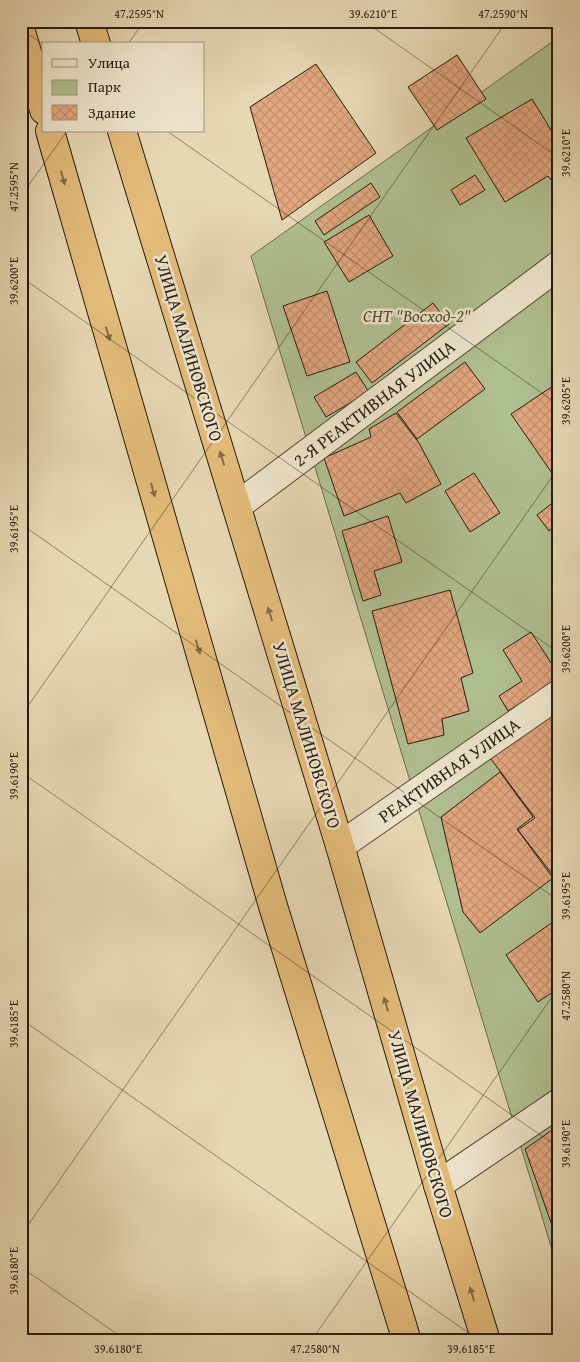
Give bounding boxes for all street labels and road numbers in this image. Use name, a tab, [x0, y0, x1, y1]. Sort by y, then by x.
street label: УЛИЦА МАЛИНОВСКОГО	[148, 251, 230, 445]
street label: 2-Я РЕАКТИВНАЯ УЛИЦА	[287, 333, 461, 473]
street label: УЛИЦА МАЛИНОВСКОГО	[266, 638, 348, 832]
street label: РЕАКТИВНАЯ УЛИЦА	[373, 711, 525, 829]
street label: УЛИЦА МАЛИНОВСКОГО	[381, 1027, 461, 1221]

